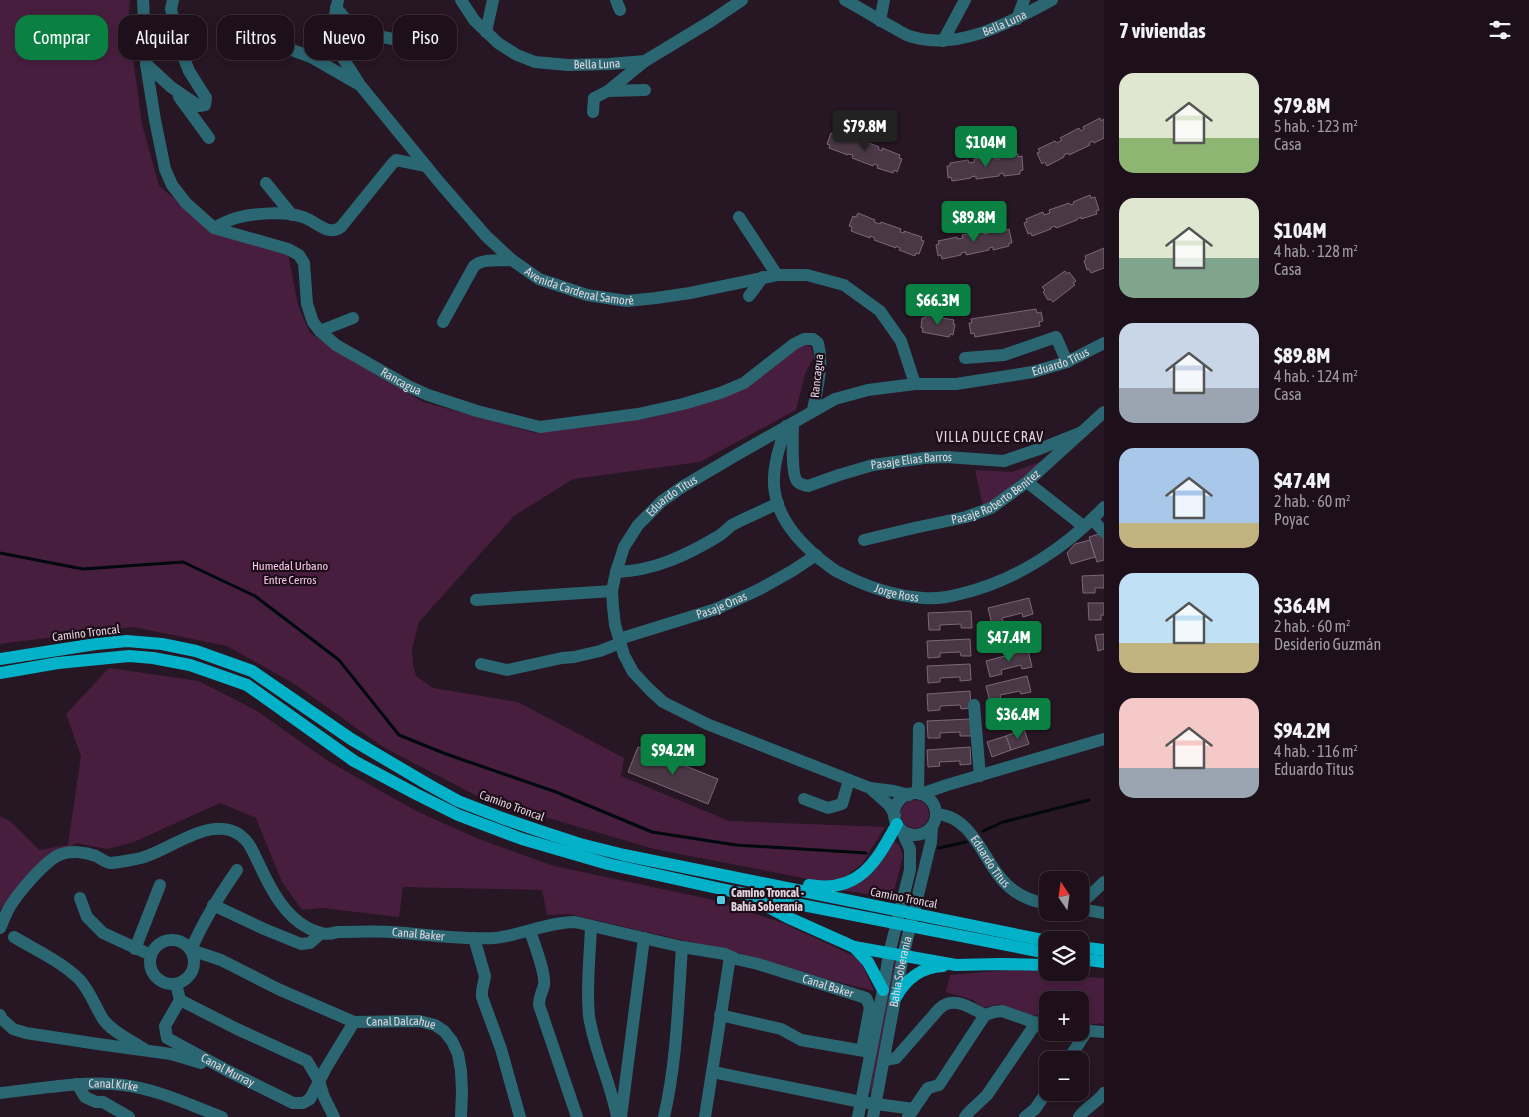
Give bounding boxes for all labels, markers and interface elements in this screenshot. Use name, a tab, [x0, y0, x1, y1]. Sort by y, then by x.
street label: Bella Luna	[981, 8, 1029, 39]
chip: Comprar	[15, 15, 108, 60]
chip: Alquilar	[118, 15, 207, 60]
chip: Filtros	[217, 15, 294, 60]
chip: Nuevo	[304, 15, 383, 60]
chip: Piso	[393, 15, 457, 60]
icon: filters	[1486, 16, 1514, 44]
text: 7 viviendas	[1119, 18, 1206, 42]
street label: Bella Luna	[573, 56, 621, 72]
icon: home	[1159, 93, 1219, 153]
text: $79.8M	[1274, 93, 1330, 117]
pin: $79.8M	[824, 110, 906, 152]
text: $79.8M	[844, 117, 886, 135]
text: 5 hab. · 123 m²	[1274, 117, 1358, 135]
pin: $104M	[951, 126, 1021, 168]
text: $104M	[966, 133, 1006, 151]
text: Casa	[1274, 135, 1302, 153]
pin: $89.8M	[933, 200, 1015, 243]
text: $89.8M	[953, 208, 995, 226]
icon: home	[1159, 218, 1219, 278]
text: $104M	[1274, 218, 1327, 242]
text: 4 hab. · 128 m²	[1274, 242, 1358, 260]
text: Casa	[1274, 260, 1302, 278]
street label: Avenida Cardenal Samoré	[522, 264, 634, 308]
pin: $66.3M	[897, 284, 979, 326]
text: $66.3M	[917, 291, 959, 309]
icon: home	[1159, 343, 1219, 403]
text: $89.8M	[1274, 343, 1330, 367]
street label: Eduardo Titus	[1030, 345, 1091, 379]
street label: Rancagua	[808, 353, 826, 399]
street label: Rancagua	[378, 365, 424, 398]
text: 4 hab. · 124 m²	[1274, 367, 1358, 385]
text: Casa	[1274, 385, 1302, 403]
district label: VILLA DULCE CRAV	[936, 429, 1044, 445]
street label: Pasaje Elias Barros	[870, 450, 953, 472]
street label: Pasaje Roberto Benitez	[950, 466, 1043, 527]
icon: home	[1159, 468, 1219, 528]
text: $47.4M	[1274, 468, 1330, 492]
street label: Eduardo Titus	[643, 473, 700, 520]
text: 2 hab. · 60 m²	[1274, 492, 1350, 510]
text: Poyac	[1274, 510, 1309, 528]
park label: Humedal Urbano Entre Cerros	[252, 559, 328, 587]
street label: Jorge Ross	[873, 581, 919, 605]
street label: Pasaje Onas	[694, 589, 749, 622]
icon: home	[1159, 593, 1219, 653]
text: $36.4M	[1274, 593, 1330, 617]
text: 2 hab. · 60 m²	[1274, 617, 1350, 635]
pin: $47.4M	[968, 620, 1050, 663]
street label: Camino Troncal	[51, 622, 122, 644]
text: $47.4M	[988, 628, 1030, 646]
text: Desiderio Guzmán	[1274, 635, 1381, 653]
pin: $36.4M	[977, 698, 1059, 740]
text: $36.4M	[997, 705, 1039, 723]
icon: home	[1159, 718, 1219, 778]
text: $94.2M	[1274, 718, 1330, 742]
pin: $94.2M	[632, 734, 714, 776]
text: $94.2M	[652, 741, 694, 759]
text: 4 hab. · 116 m²	[1274, 742, 1358, 760]
text: Eduardo Titus	[1274, 760, 1354, 778]
street label: Camino Troncal	[478, 788, 547, 825]
street label: Eduardo Titus	[967, 832, 1013, 891]
north arrow	[1039, 871, 1089, 921]
map controls	[1039, 871, 1089, 1101]
street label: Camino Troncal	[869, 885, 940, 912]
place label: Camino Troncal - Bahía Soberanía	[731, 886, 804, 914]
marker: Camino Troncal - Bahía Soberanía	[715, 894, 727, 906]
street label: Canal Baker	[392, 925, 446, 944]
button: layers	[1039, 931, 1089, 981]
street label: Bahía Soberanía	[887, 935, 915, 1008]
street label: Canal Baker	[801, 971, 856, 1001]
button: +	[1039, 991, 1089, 1041]
street label: Canal Dalcahue	[366, 1014, 437, 1032]
street label: Canal Murray	[198, 1051, 257, 1090]
button: −	[1039, 1051, 1089, 1101]
street label: Canal Kirke	[88, 1077, 140, 1094]

